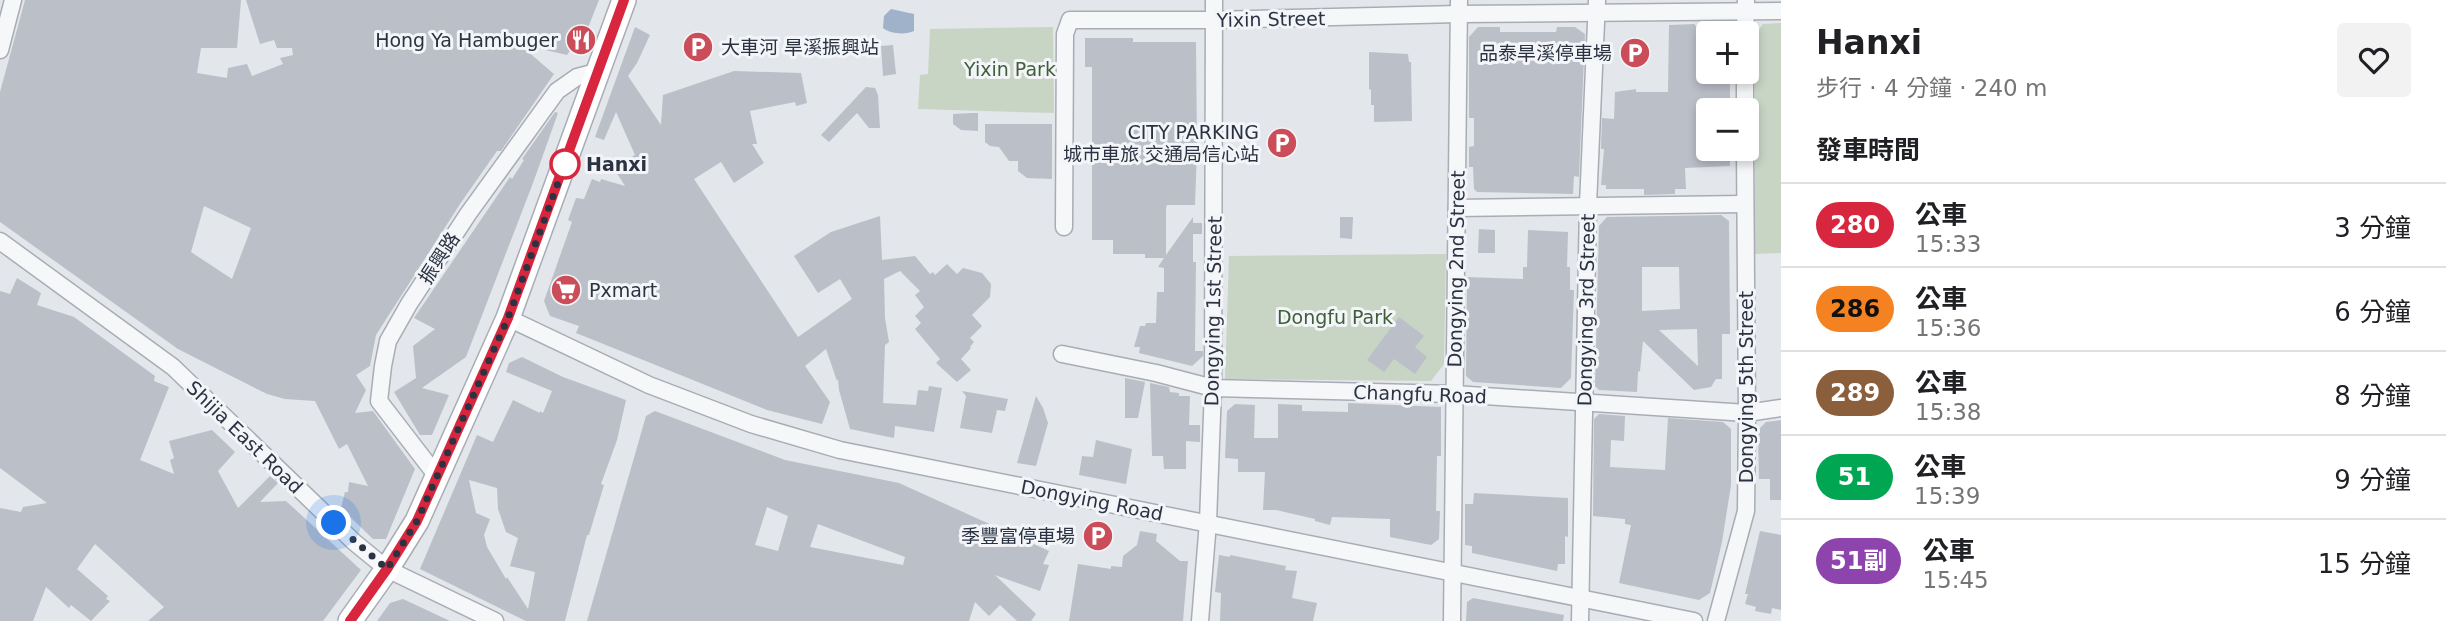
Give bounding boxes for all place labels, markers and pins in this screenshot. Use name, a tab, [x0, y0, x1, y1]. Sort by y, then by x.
restaurant icon: Hong Ya Hambuger	[564, 23, 598, 57]
place label: Hong Ya Hambuger	[375, 29, 558, 51]
parking icon: 大車河 旱溪振興站	[681, 30, 715, 64]
place label: 大車河 旱溪振興站	[721, 36, 879, 58]
parking icon: 品泰旱溪停車場	[1618, 36, 1652, 70]
place label: 品泰旱溪停車場	[1479, 42, 1612, 64]
place label: CITY PARKING 城市車旅 交通局信心站	[1063, 121, 1259, 165]
parking icon: CITY PARKING 城市車旅 交通局信心站	[1265, 126, 1299, 160]
marker: Hanxi	[550, 149, 580, 179]
place label: Hanxi	[586, 153, 647, 175]
supermarket icon: Pxmart	[549, 273, 583, 307]
place label: Pxmart	[589, 279, 657, 301]
parking icon: 季豐富停車場	[1081, 519, 1115, 553]
place label: 季豐富停車場	[961, 525, 1075, 547]

